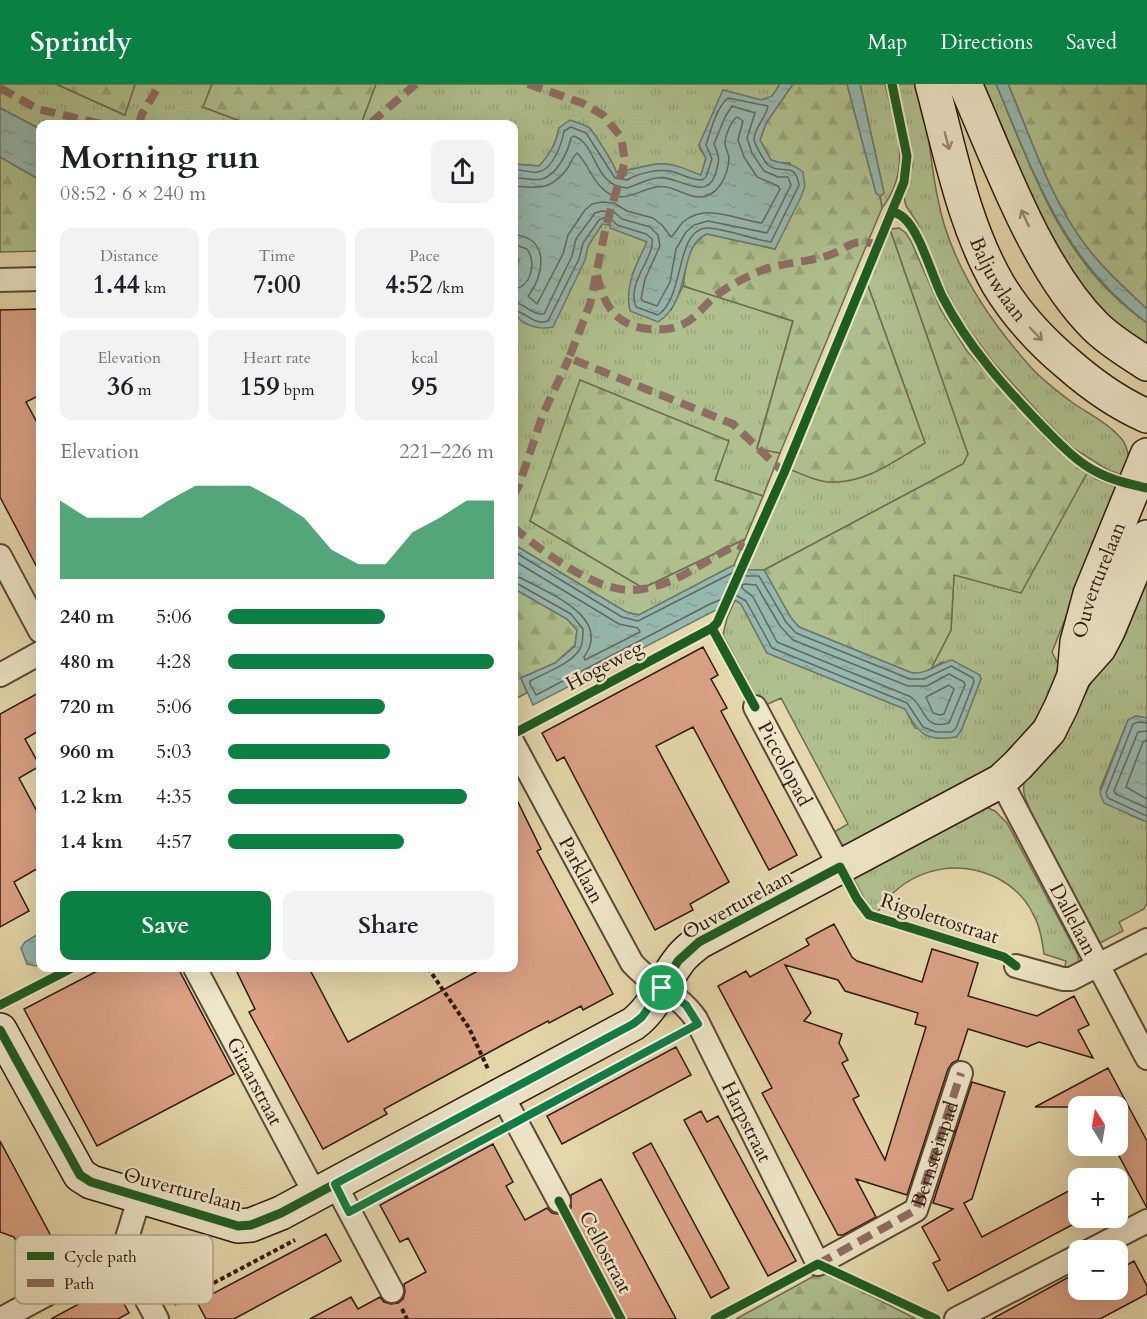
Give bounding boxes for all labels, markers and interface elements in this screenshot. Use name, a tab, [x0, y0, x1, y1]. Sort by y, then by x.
text: Sprintly	[30, 23, 132, 61]
text: Map	[867, 28, 907, 57]
text: Directions	[940, 28, 1033, 57]
text: Saved	[1066, 28, 1117, 57]
one-way arrow	[942, 131, 954, 150]
text: Morning run	[60, 135, 260, 180]
button: share	[431, 140, 494, 203]
text: 08:52 · 6 × 240 m	[60, 180, 206, 207]
one-way arrow	[1019, 210, 1030, 228]
street label: Baljuwlaan	[963, 233, 1033, 328]
text: Distance	[100, 245, 159, 267]
text: Time	[258, 245, 296, 267]
text: Pace	[409, 245, 440, 267]
text: 1.44	[92, 267, 140, 302]
text: 7:00	[253, 267, 301, 302]
text: 4:52	[385, 267, 433, 302]
text: km	[140, 277, 166, 299]
text: /km	[433, 277, 464, 299]
one-way arrow	[1029, 327, 1044, 342]
text: Elevation	[98, 347, 161, 369]
text: Heart rate	[243, 347, 311, 369]
text: kcal	[411, 347, 438, 369]
text: 36	[107, 369, 134, 404]
text: 159	[240, 369, 280, 404]
text: 95	[411, 369, 438, 404]
text: m	[134, 379, 152, 401]
text: bpm	[280, 379, 314, 401]
text: Elevation	[60, 438, 139, 465]
text: 221–226 m	[399, 438, 494, 465]
street label: Ouverturelaan	[1066, 517, 1132, 641]
text: 240 m	[60, 603, 115, 630]
text: 5:06	[156, 603, 192, 630]
street label: Hogeweg	[561, 633, 648, 697]
text: 480 m	[60, 648, 115, 675]
text: 4:28	[156, 648, 192, 675]
text: 720 m	[60, 693, 115, 720]
text: 5:06	[156, 693, 192, 720]
street label: Piccolopad	[751, 717, 818, 811]
text: 960 m	[60, 738, 115, 765]
text: 5:03	[156, 738, 192, 765]
text: 1.2 km	[60, 783, 123, 810]
text: 4:35	[156, 783, 192, 810]
text: 1.4 km	[60, 828, 123, 855]
text: 4:57	[156, 828, 192, 855]
street label: Parklaan	[552, 832, 610, 909]
street label: Ouverturelaan	[677, 863, 798, 946]
street label: Dallelaan	[1043, 878, 1104, 961]
street label: Rigolettostraat	[877, 887, 1003, 951]
button: Save	[60, 891, 271, 960]
button: Share	[283, 891, 494, 960]
pin	[636, 962, 687, 1013]
icon: arrive	[645, 971, 678, 1004]
street label: Gitaarstraat	[220, 1032, 289, 1131]
street label: Harpstraat	[715, 1077, 778, 1167]
north arrow	[1068, 1096, 1128, 1156]
map controls	[1068, 1096, 1128, 1300]
street label: Bernsteinpad	[905, 1097, 965, 1211]
street label: Ouverturelaan	[120, 1161, 246, 1218]
button: +	[1068, 1168, 1128, 1228]
street label: Cellostraat	[573, 1206, 639, 1299]
legend	[15, 1235, 213, 1304]
button: −	[1068, 1240, 1128, 1300]
text: Cycle path	[64, 1246, 137, 1268]
text: Path	[64, 1273, 94, 1295]

